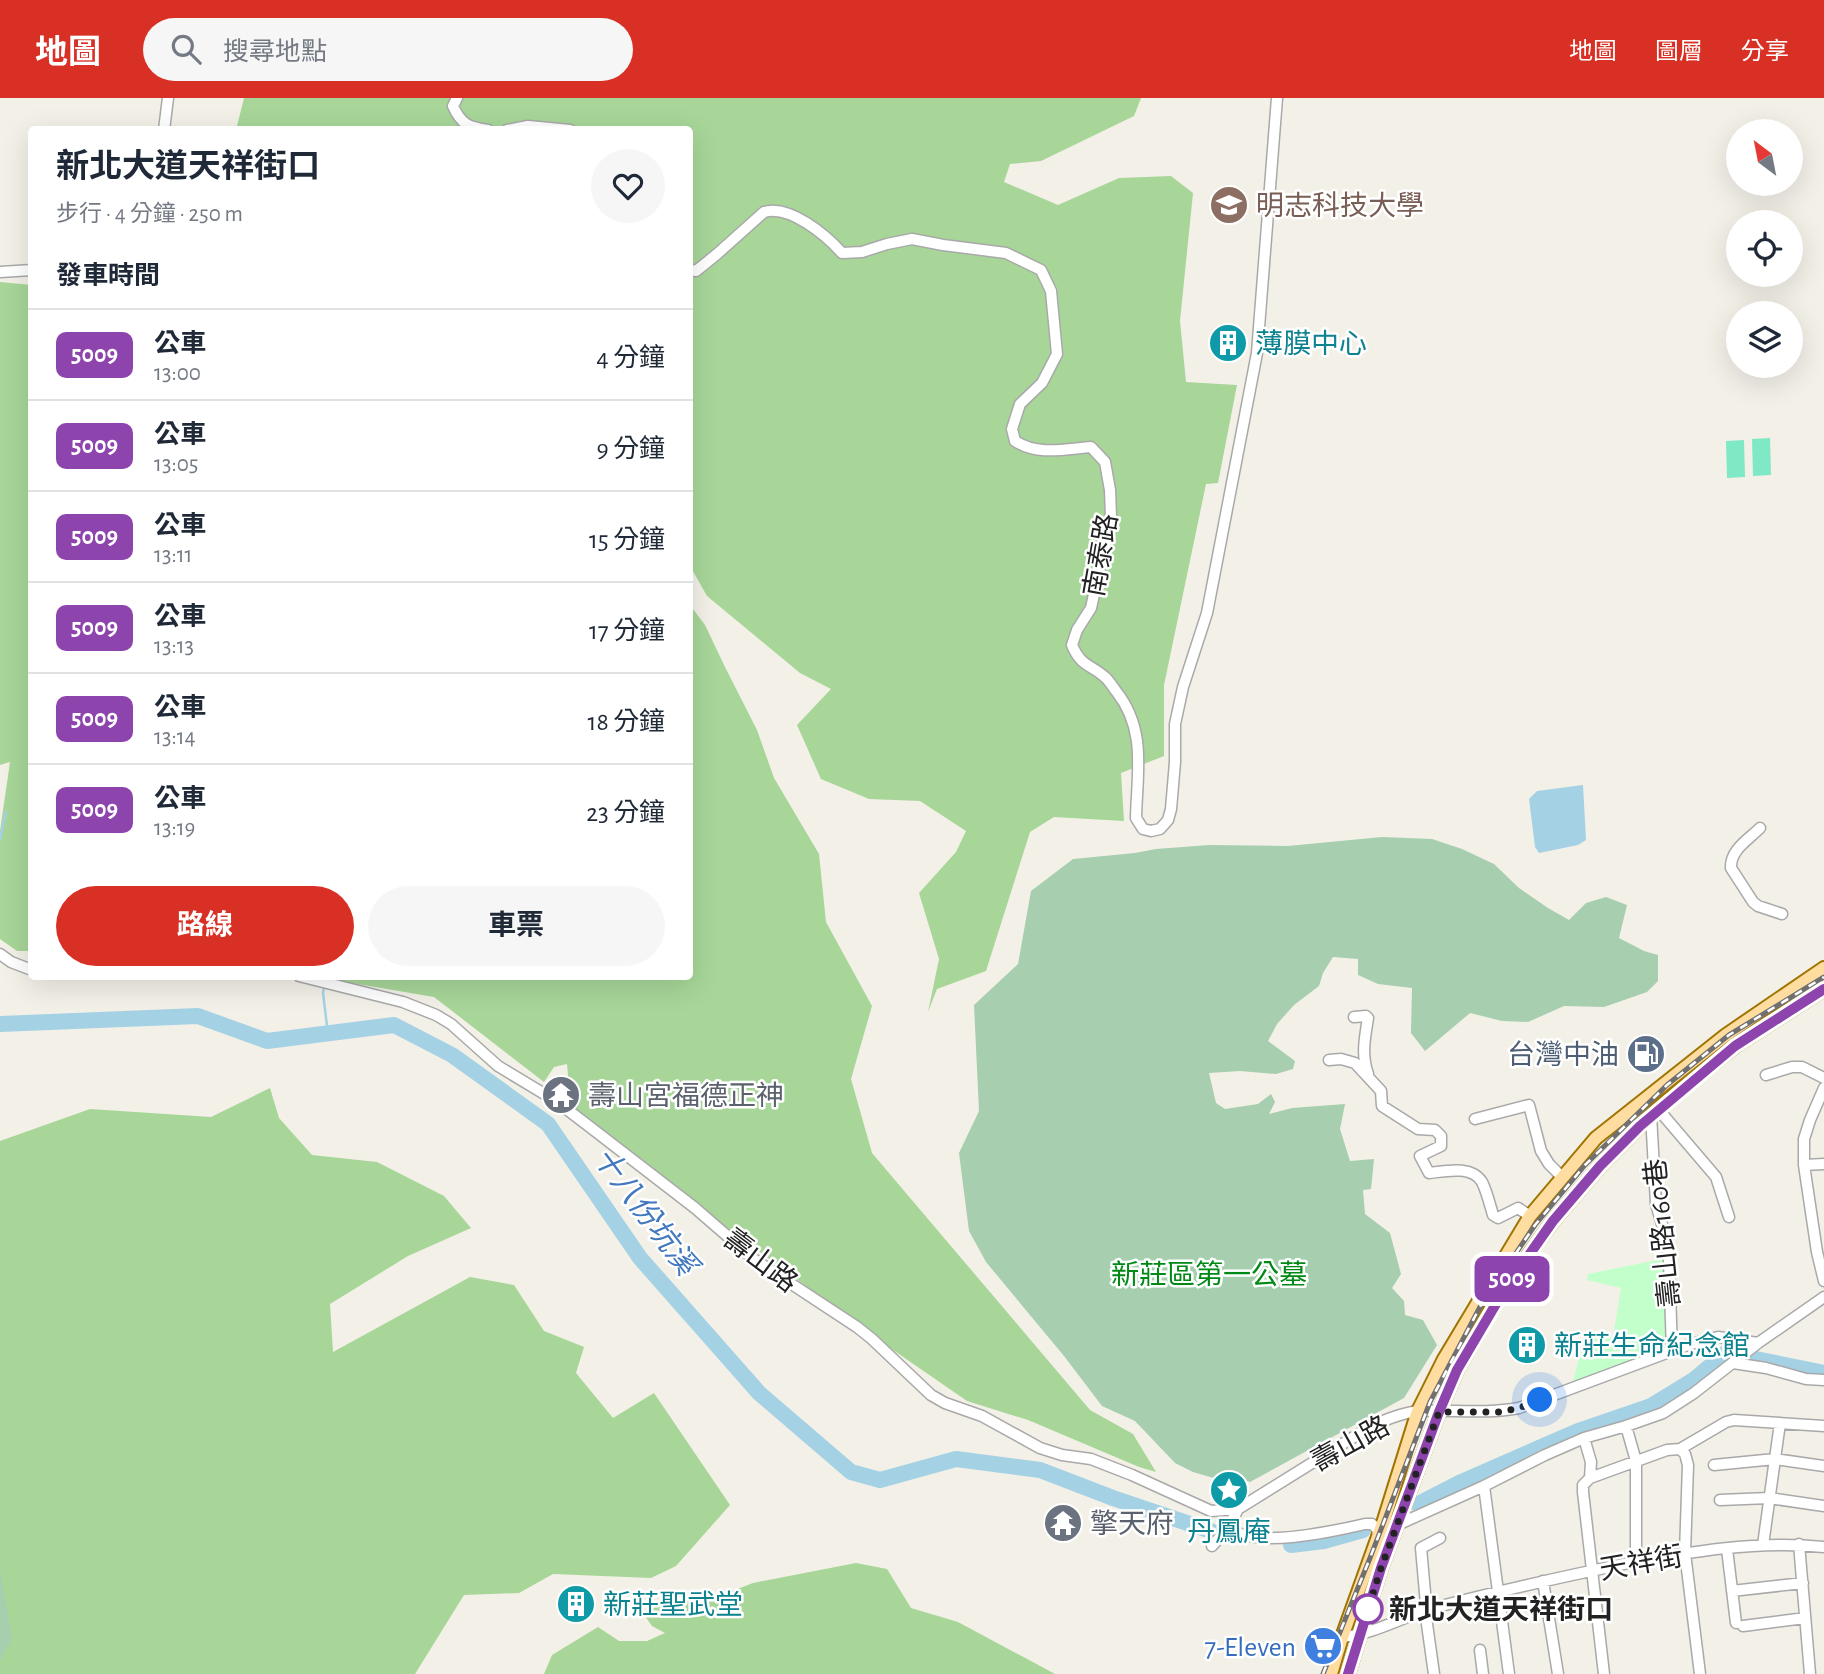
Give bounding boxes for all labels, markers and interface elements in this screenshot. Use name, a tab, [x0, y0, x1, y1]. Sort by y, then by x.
search box	[143, 18, 633, 81]
icon: search	[167, 30, 205, 68]
text: 地圖	[35, 37, 101, 70]
text: 搜尋地點	[223, 39, 327, 65]
text: 地圖	[1569, 40, 1617, 64]
text: 圖層	[1655, 40, 1703, 64]
text: 分享	[1741, 40, 1789, 64]
north arrow	[1726, 119, 1802, 196]
map controls	[1726, 119, 1803, 378]
button: heart	[591, 149, 665, 223]
text: 新北大道天祥街口	[56, 151, 320, 184]
school or university icon: 明志科技大學	[1208, 184, 1250, 226]
place label: 明志科技大學	[1256, 191, 1424, 221]
text: 步行 · 4 分鐘 · 250 m	[56, 203, 243, 226]
button: locate	[1726, 210, 1803, 287]
text: 發車時間	[56, 263, 160, 289]
button: layers	[1726, 301, 1803, 378]
building icon: 薄膜中心	[1207, 322, 1249, 364]
place label: 薄膜中心	[1255, 329, 1367, 359]
text: 公車	[154, 331, 206, 357]
text: 5009	[71, 343, 118, 367]
text: 4 分鐘	[596, 345, 665, 371]
text: 13:00	[154, 362, 201, 385]
text: 公車	[154, 422, 206, 448]
text: 5009	[71, 434, 118, 458]
text: 9 分鐘	[596, 436, 665, 462]
text: 13:05	[154, 453, 198, 476]
street label: 南泰路	[1079, 511, 1123, 599]
text: 公車	[154, 513, 206, 539]
text: 5009	[71, 525, 118, 549]
text: 15 分鐘	[589, 527, 665, 553]
text: 13:11	[154, 544, 192, 567]
text: 公車	[154, 604, 206, 630]
text: 5009	[71, 616, 118, 640]
text: 17 分鐘	[589, 618, 665, 644]
text: 13:13	[154, 635, 194, 658]
text: 公車	[154, 695, 206, 721]
text: 5009	[71, 707, 118, 731]
text: 18 分鐘	[587, 709, 665, 735]
text: 13:14	[154, 726, 196, 749]
text: 公車	[154, 786, 206, 812]
text: 5009	[71, 798, 118, 822]
text: 23 分鐘	[586, 800, 665, 826]
text: 13:19	[154, 817, 195, 840]
button: 路線	[56, 886, 354, 966]
button: 車票	[368, 886, 665, 966]
fuel station icon: 台灣中油	[1625, 1033, 1667, 1075]
place label: 台灣中油	[1507, 1040, 1619, 1070]
temple icon: 壽山宮福德正神	[540, 1074, 582, 1116]
place label: 壽山宮福德正神	[588, 1081, 784, 1111]
water label: 十八份坑溪	[587, 1141, 705, 1284]
street label: 壽山路160巷	[1640, 1157, 1686, 1309]
street label: 壽山路	[718, 1224, 803, 1298]
line badge: 5009	[1463, 1256, 1561, 1302]
park label: 新莊區第一公墓	[1111, 1260, 1307, 1290]
text: 5009	[1489, 1267, 1535, 1291]
building icon: 新莊生命紀念館	[1506, 1324, 1548, 1366]
place label: 新莊生命紀念館	[1554, 1331, 1750, 1361]
your location	[1522, 1382, 1557, 1417]
street label: 壽山路	[1306, 1410, 1394, 1477]
place icon: 丹鳳庵	[1208, 1469, 1250, 1511]
temple icon: 擎天府	[1042, 1502, 1084, 1544]
place label: 擎天府	[1090, 1509, 1174, 1539]
place label: 丹鳳庵	[1187, 1517, 1271, 1547]
street label: 天祥街	[1597, 1541, 1685, 1585]
building icon: 新莊聖武堂	[555, 1583, 597, 1625]
place label: 新莊聖武堂	[603, 1590, 743, 1620]
marker: 新北大道天祥街口	[1353, 1594, 1383, 1624]
place label: 新北大道天祥街口	[1389, 1594, 1613, 1625]
supermarket icon: 7-Eleven	[1302, 1625, 1344, 1667]
place label: 7-Eleven	[1204, 1634, 1296, 1662]

